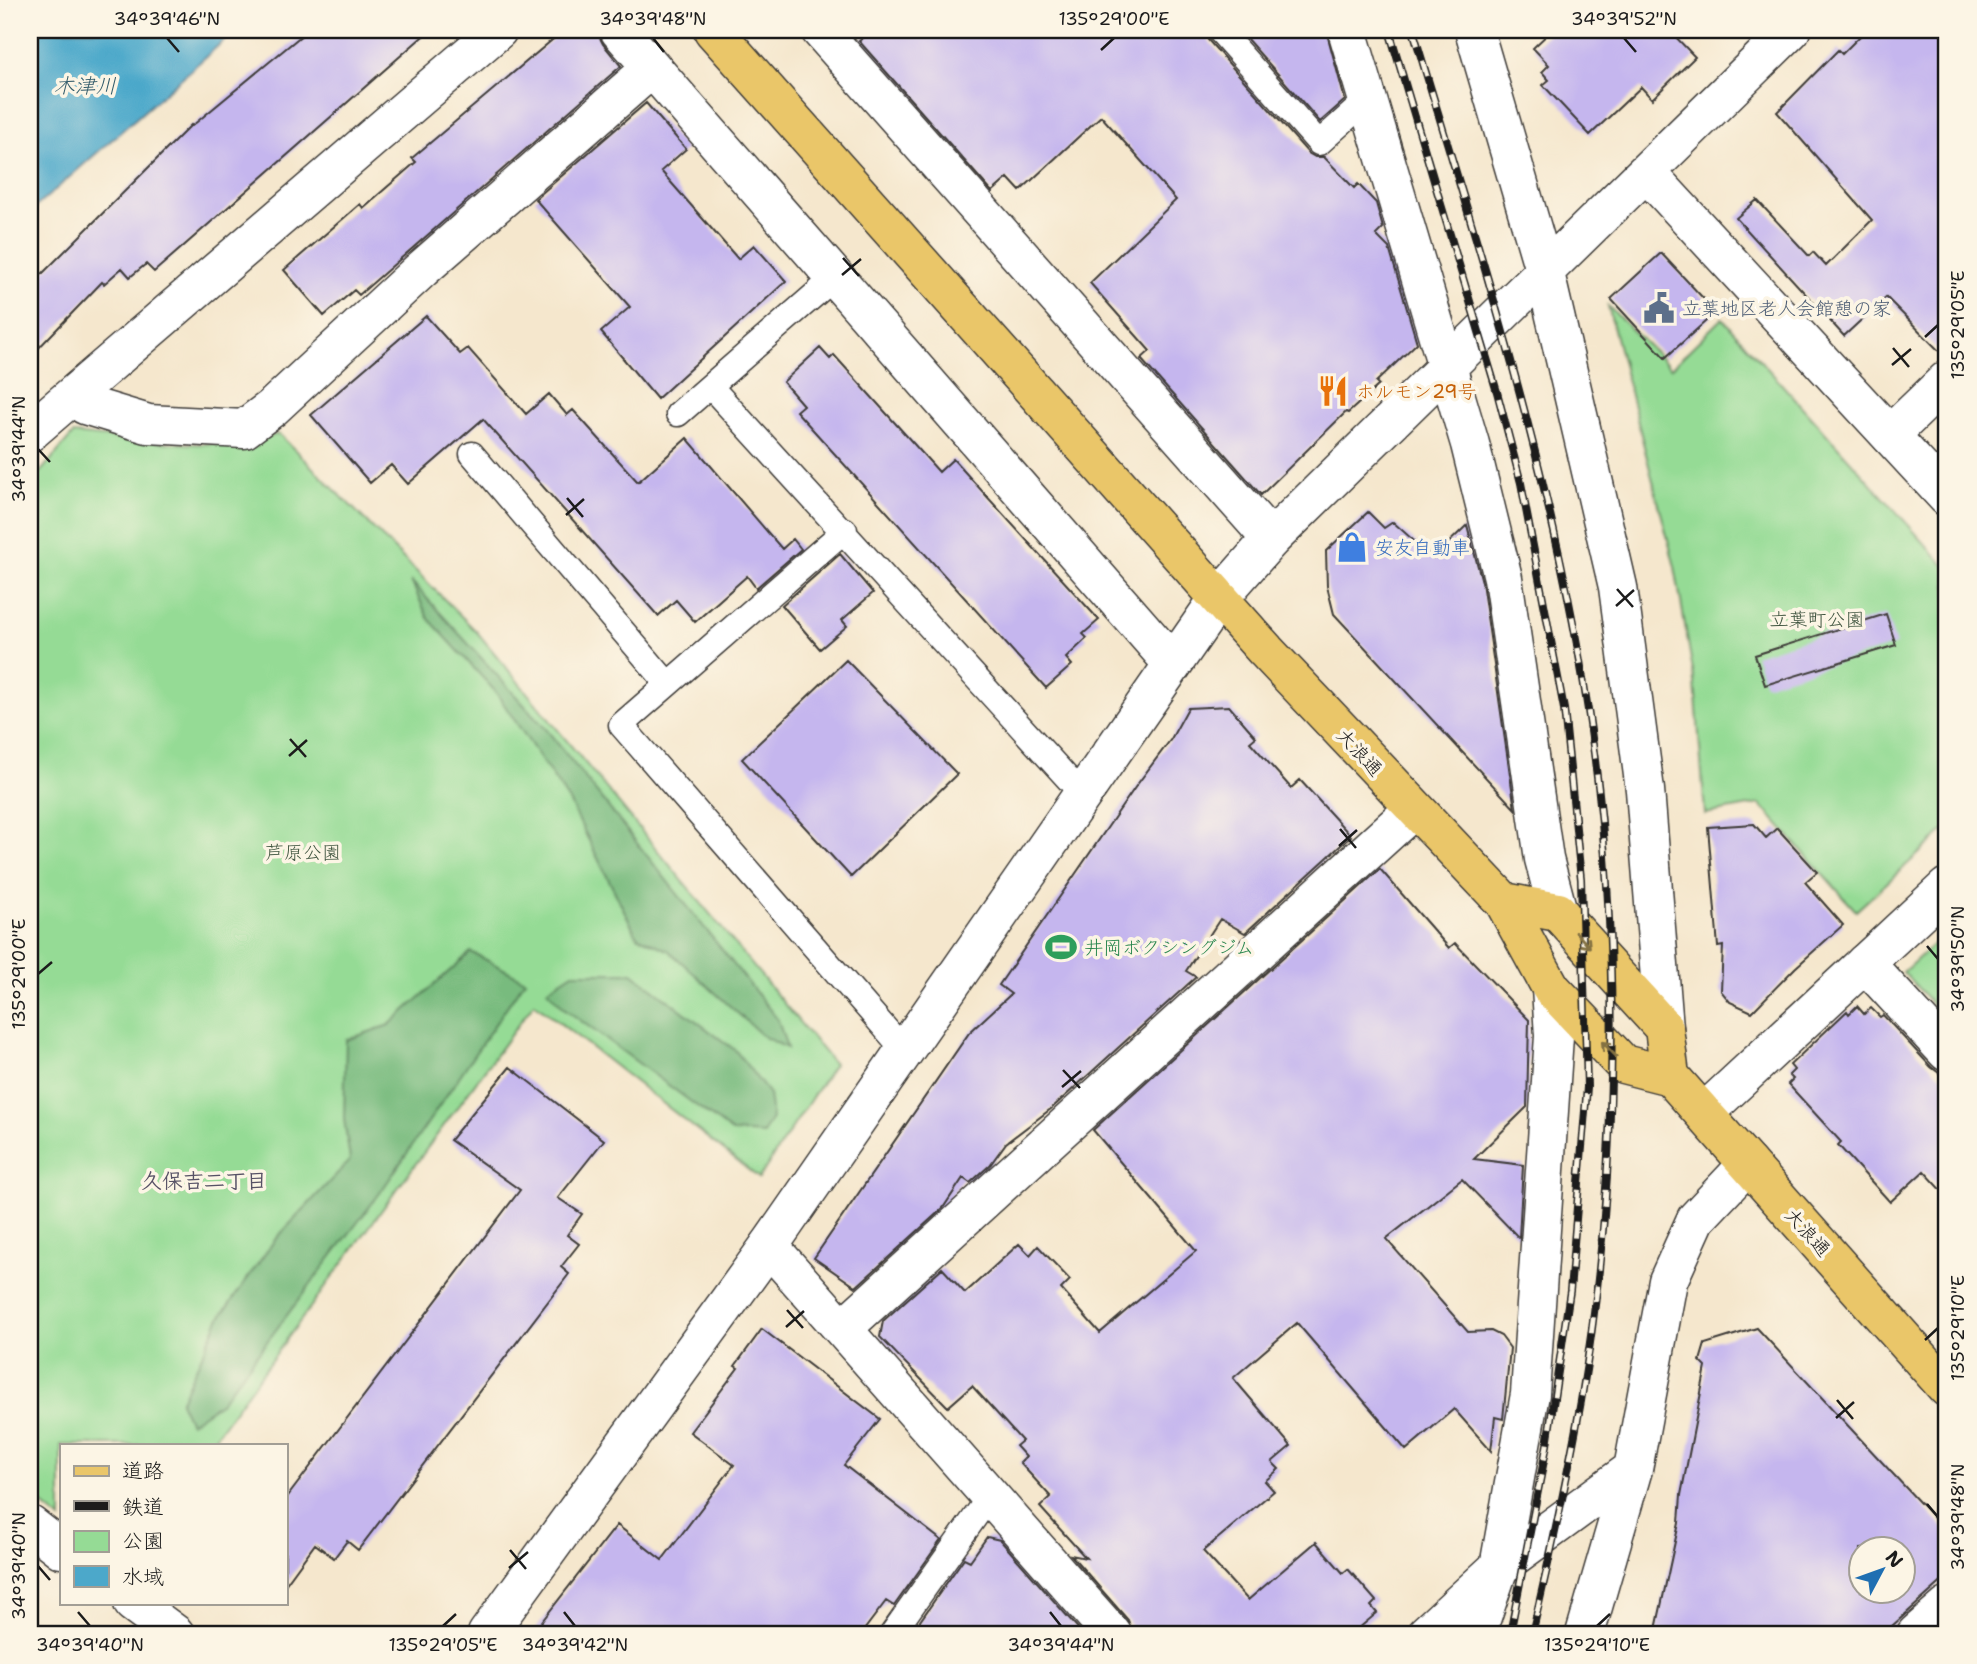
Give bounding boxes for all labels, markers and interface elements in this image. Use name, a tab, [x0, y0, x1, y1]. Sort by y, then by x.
text: 34°39'46"N	[114, 7, 220, 31]
text: 34°39'48"N	[599, 7, 707, 31]
text: 135°29'00"E	[1058, 7, 1170, 31]
text: 34°39'52"N	[1571, 7, 1677, 31]
water label: 木津川	[54, 72, 117, 100]
text: 135°29'05"E	[1946, 270, 1970, 380]
public building icon: 立葉地区老人会館憩の家	[1642, 291, 1676, 325]
place label: 立葉地区老人会館憩の家	[1682, 296, 1891, 321]
restaurant icon: ホルモン29号	[1316, 374, 1350, 408]
place label: ホルモン29号	[1356, 379, 1477, 404]
text: 34°39'44"N	[7, 395, 31, 503]
shop icon: 安友自動車	[1335, 530, 1369, 564]
place label: 安友自動車	[1375, 535, 1470, 560]
park label: 立葉町公園	[1769, 607, 1865, 632]
street label: 大浪通	[1331, 723, 1388, 782]
park label: 芦原公園	[265, 840, 341, 865]
text: 34°39'50"N	[1946, 905, 1970, 1013]
text: 135°29'00"E	[7, 918, 31, 1030]
sports icon: 井岡ボクシングジム	[1044, 930, 1078, 964]
one-way arrow	[1575, 931, 1592, 948]
place label: 井岡ボクシングジム	[1084, 935, 1254, 960]
one-way arrow	[1601, 1041, 1618, 1058]
district label: 久保吉二丁目	[141, 1167, 267, 1195]
street label: 大浪通	[1779, 1203, 1836, 1262]
text: 135°29'10"E	[1946, 1275, 1970, 1381]
legend	[60, 1444, 287, 1604]
text: 道路	[122, 1457, 164, 1485]
text: 34°39'48"N	[1946, 1463, 1970, 1571]
text: 鉄道	[122, 1493, 164, 1521]
text: 34°39'40"N	[7, 1512, 31, 1620]
text: 公園	[122, 1527, 164, 1555]
north arrow	[1848, 1534, 1918, 1604]
text: N	[1880, 1545, 1909, 1573]
text: 水域	[122, 1563, 164, 1591]
text: 34°39'40"N	[36, 1633, 144, 1657]
text: 135°29'05"E	[388, 1633, 498, 1657]
text: 34°39'42"N	[522, 1633, 628, 1657]
text: 34°39'44"N	[1007, 1633, 1115, 1657]
text: 135°29'10"E	[1544, 1633, 1650, 1657]

